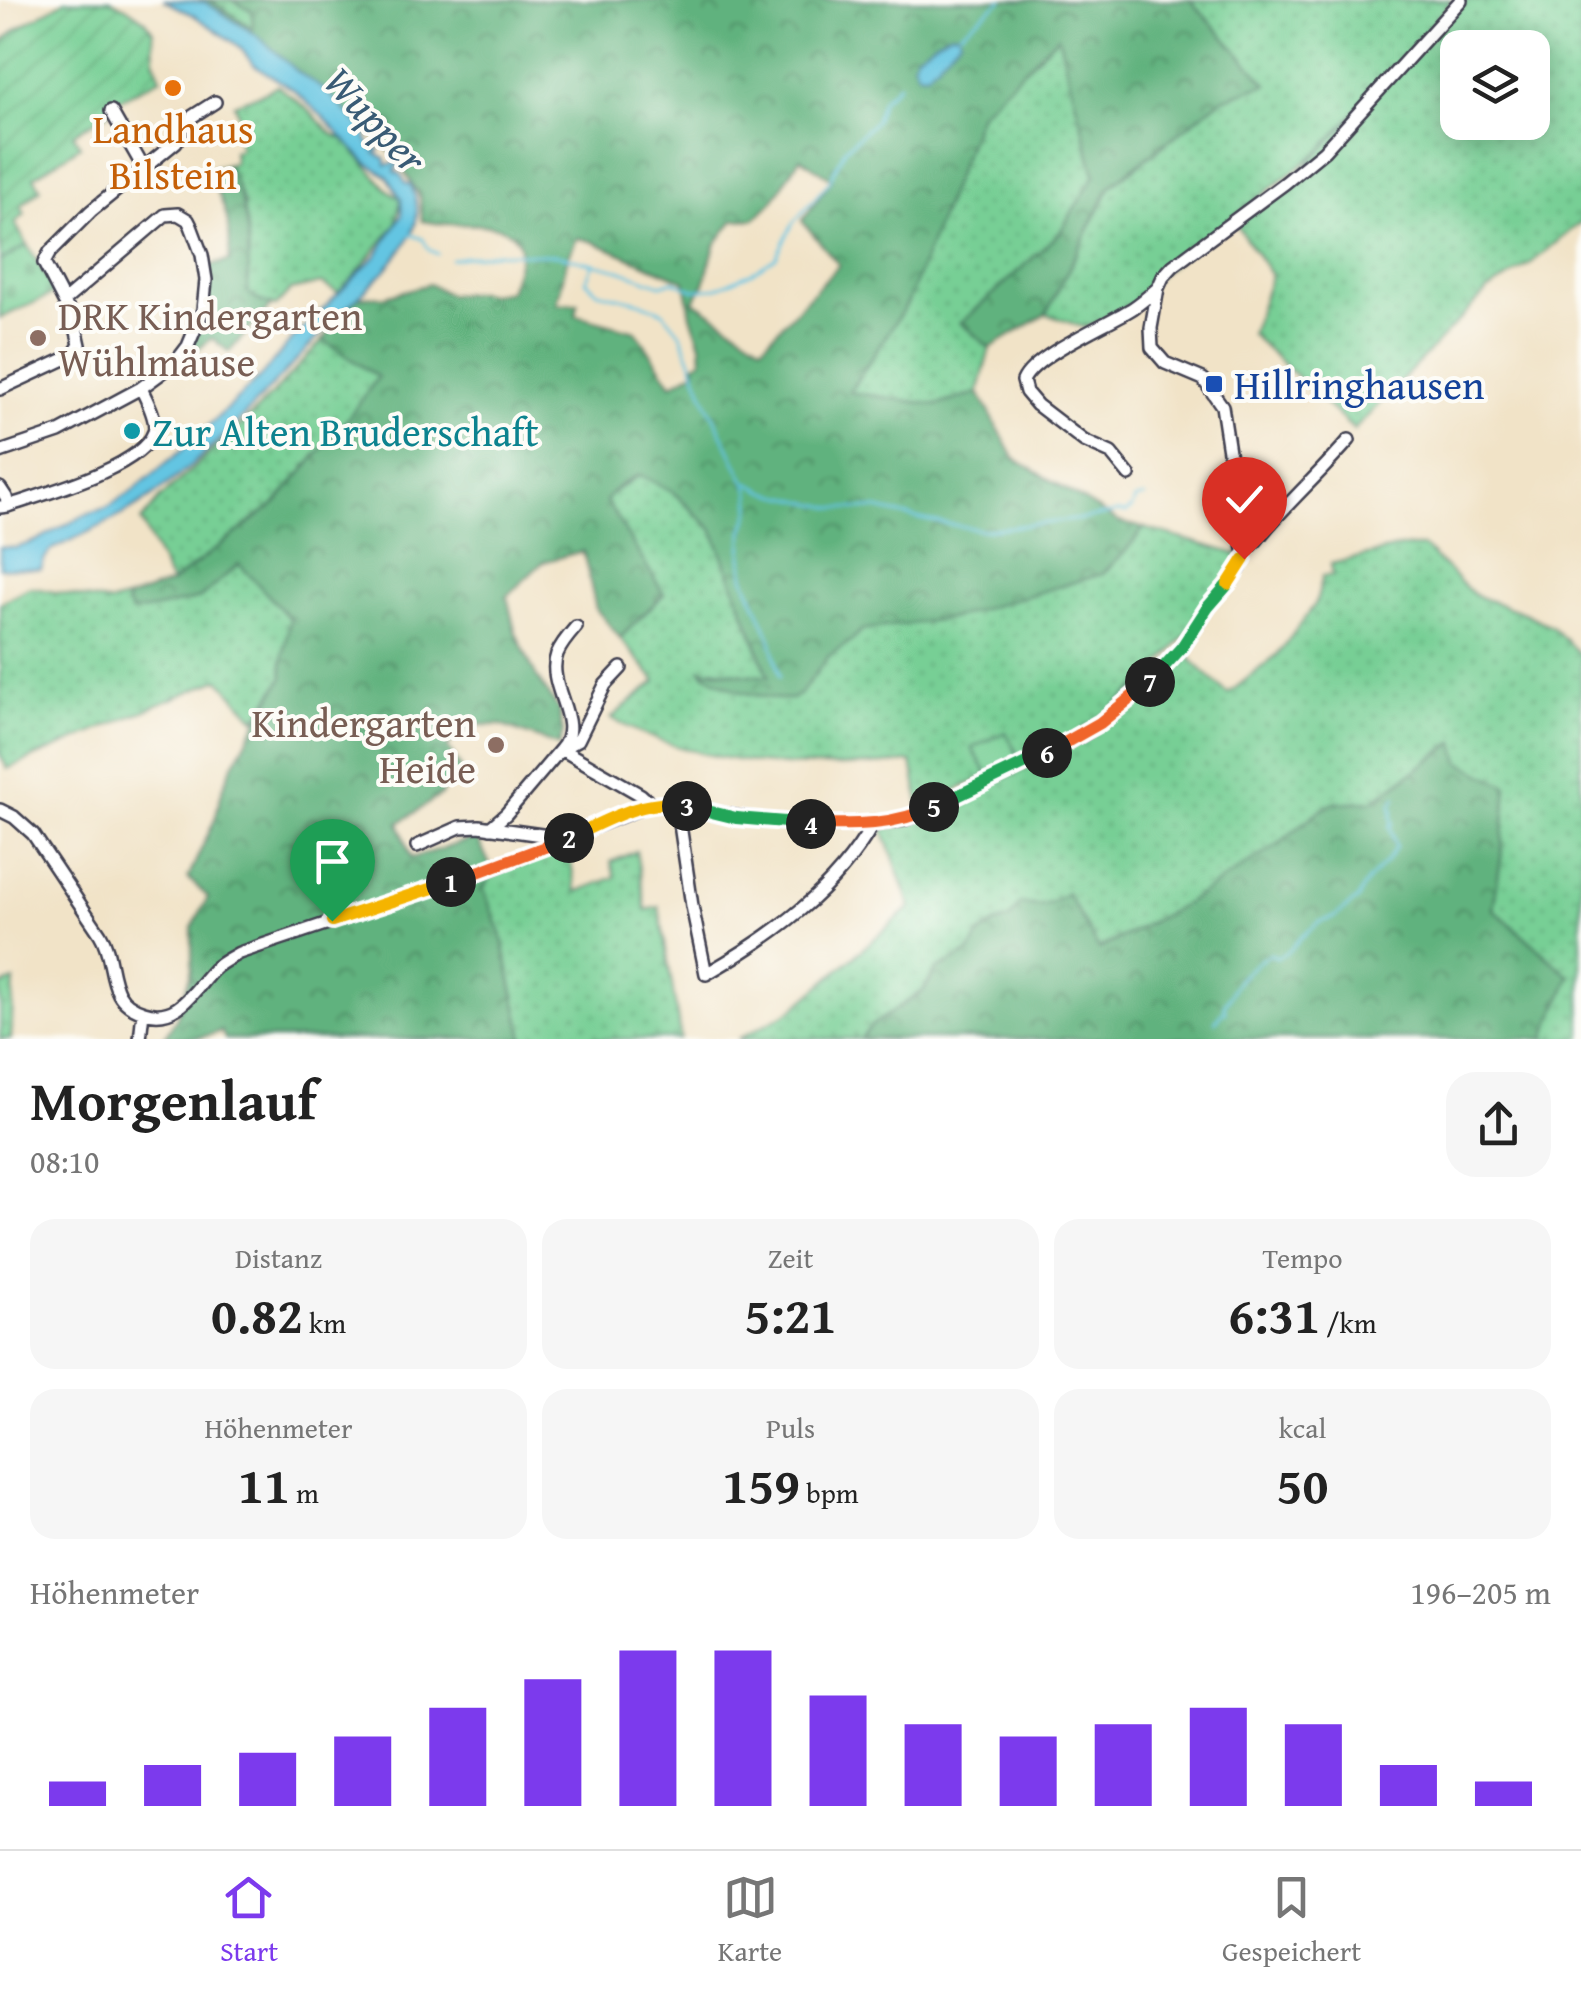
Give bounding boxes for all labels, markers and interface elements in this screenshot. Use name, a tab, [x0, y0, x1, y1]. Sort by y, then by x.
map controls	[1440, 30, 1550, 140]
button: layers	[1440, 30, 1550, 140]
water label: Wupper	[310, 52, 442, 187]
marker: Landhaus Bilstein	[162, 77, 184, 99]
place label: Landhaus Bilstein	[92, 99, 254, 204]
place label: DRK Kindergarten Wühlmäuse	[58, 286, 362, 391]
marker: DRK Kindergarten Wühlmäuse	[27, 327, 49, 349]
place label: Hillringhausen	[1234, 355, 1484, 414]
marker: Hillringhausen	[1203, 373, 1225, 395]
place label: Zur Alten Bruderschaft	[152, 402, 539, 461]
marker: Zur Alten Bruderschaft	[121, 420, 143, 442]
pin	[1202, 457, 1287, 560]
icon: check	[1217, 472, 1272, 527]
pin: 7	[1125, 657, 1175, 707]
text: 7	[1143, 661, 1157, 702]
place label: Kindergarten Heide	[251, 693, 476, 798]
pin: 6	[1022, 728, 1072, 778]
text: 6	[1040, 732, 1054, 773]
marker: Kindergarten Heide	[485, 734, 507, 756]
pin: 3	[662, 781, 712, 831]
pin: 5	[909, 782, 959, 832]
text: 3	[680, 785, 694, 826]
text: 5	[927, 786, 941, 827]
pin: 4	[786, 799, 836, 849]
text: 4	[804, 803, 818, 844]
pin: 2	[544, 813, 594, 863]
text: 2	[562, 817, 576, 858]
pin	[290, 819, 375, 922]
icon: arrive	[305, 834, 360, 889]
pin: 1	[426, 857, 476, 907]
text: 1	[444, 861, 458, 902]
text: Morgenlauf	[30, 1060, 316, 1140]
button: share	[1446, 1072, 1551, 1177]
text: 08:10	[30, 1138, 99, 1185]
text: Distanz	[235, 1237, 322, 1278]
text: Zeit	[768, 1237, 813, 1278]
text: Tempo	[1262, 1237, 1343, 1278]
text: 0.82	[211, 1278, 303, 1351]
text: 5:21	[745, 1278, 836, 1351]
text: 6:31	[1228, 1278, 1320, 1351]
text: km	[303, 1302, 346, 1343]
text: /km	[1320, 1302, 1377, 1343]
text: Höhenmeter	[204, 1407, 353, 1448]
text: Puls	[766, 1407, 815, 1448]
text: kcal	[1279, 1407, 1326, 1448]
text: 11	[238, 1448, 290, 1521]
text: 159	[722, 1448, 800, 1521]
text: 50	[1277, 1448, 1328, 1521]
text: m	[290, 1472, 319, 1513]
text: bpm	[800, 1472, 859, 1513]
text: Höhenmeter	[30, 1569, 199, 1616]
text: 196–205 m	[1410, 1569, 1551, 1616]
tab: Start	[220, 1870, 278, 1971]
tab: Karte	[718, 1870, 782, 1971]
tab: Gespeichert	[1222, 1870, 1361, 1971]

